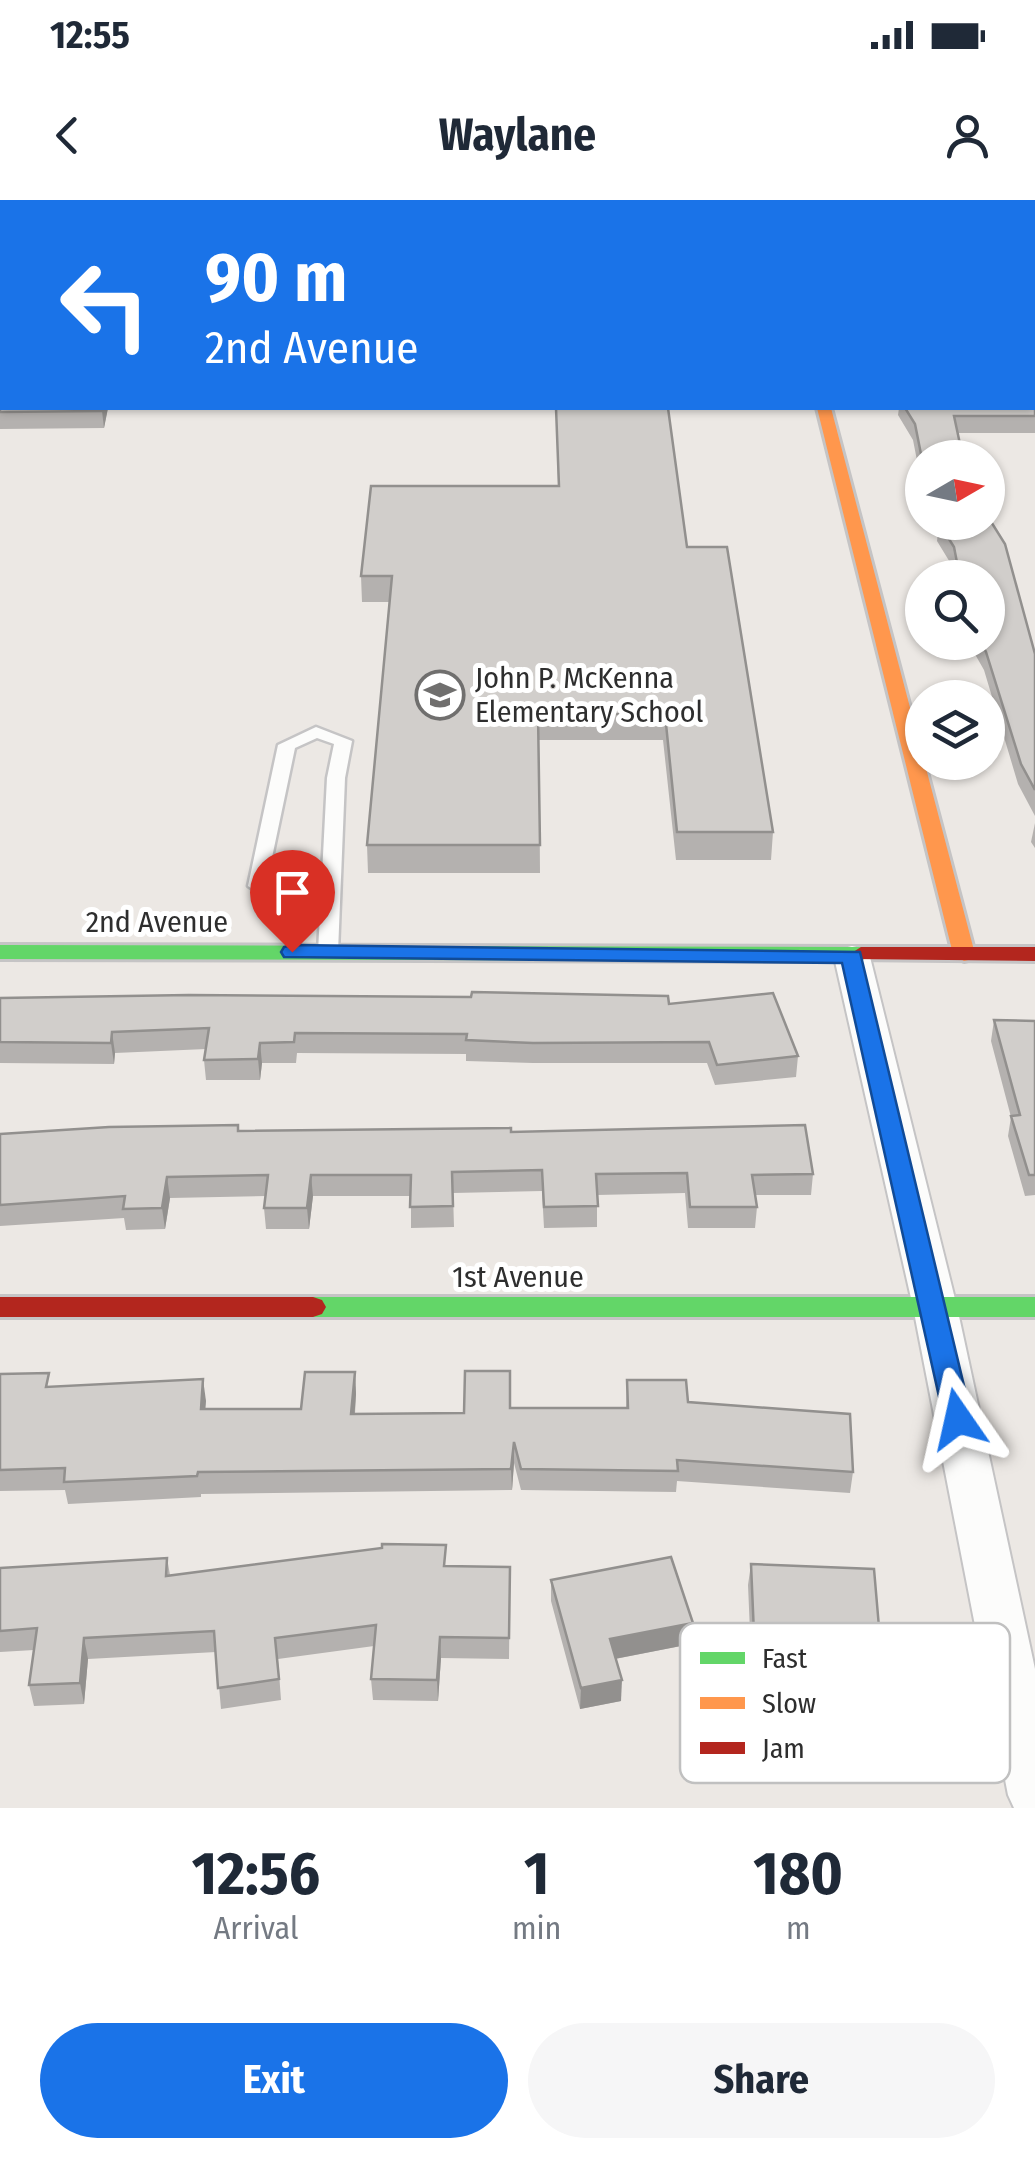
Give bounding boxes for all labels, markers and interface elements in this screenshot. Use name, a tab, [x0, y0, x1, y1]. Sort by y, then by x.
text: 12:55	[50, 12, 130, 58]
icon: back	[40, 108, 95, 163]
text: Waylane	[439, 108, 596, 162]
icon: person	[940, 108, 995, 163]
text: 90 m	[205, 236, 347, 320]
icon: left	[40, 240, 170, 370]
text: 2nd Avenue	[205, 321, 418, 375]
north arrow	[905, 440, 1005, 540]
map controls	[905, 440, 1005, 780]
button: search	[905, 560, 1005, 660]
place label: John P. McKenna Elementary School	[475, 660, 703, 730]
school or university icon: John P. McKenna Elementary School	[414, 669, 466, 721]
button: layers	[905, 680, 1005, 780]
pin	[250, 850, 335, 953]
icon: arrive	[265, 865, 320, 920]
street label: 2nd Avenue	[86, 904, 228, 940]
street label: 1st Avenue	[452, 1259, 584, 1295]
position arrow	[906, 1367, 1010, 1471]
legend	[680, 1623, 1010, 1783]
text: Fast	[762, 1642, 808, 1675]
text: Slow	[762, 1687, 816, 1720]
text: Jam	[762, 1732, 805, 1765]
text: 12:56	[192, 1838, 320, 1910]
text: 1	[524, 1838, 549, 1910]
text: 180	[753, 1838, 843, 1910]
text: Arrival	[214, 1909, 298, 1947]
text: min	[512, 1909, 561, 1947]
text: m	[786, 1909, 811, 1947]
button: Exit	[40, 2023, 508, 2138]
button: Share	[528, 2023, 995, 2138]

